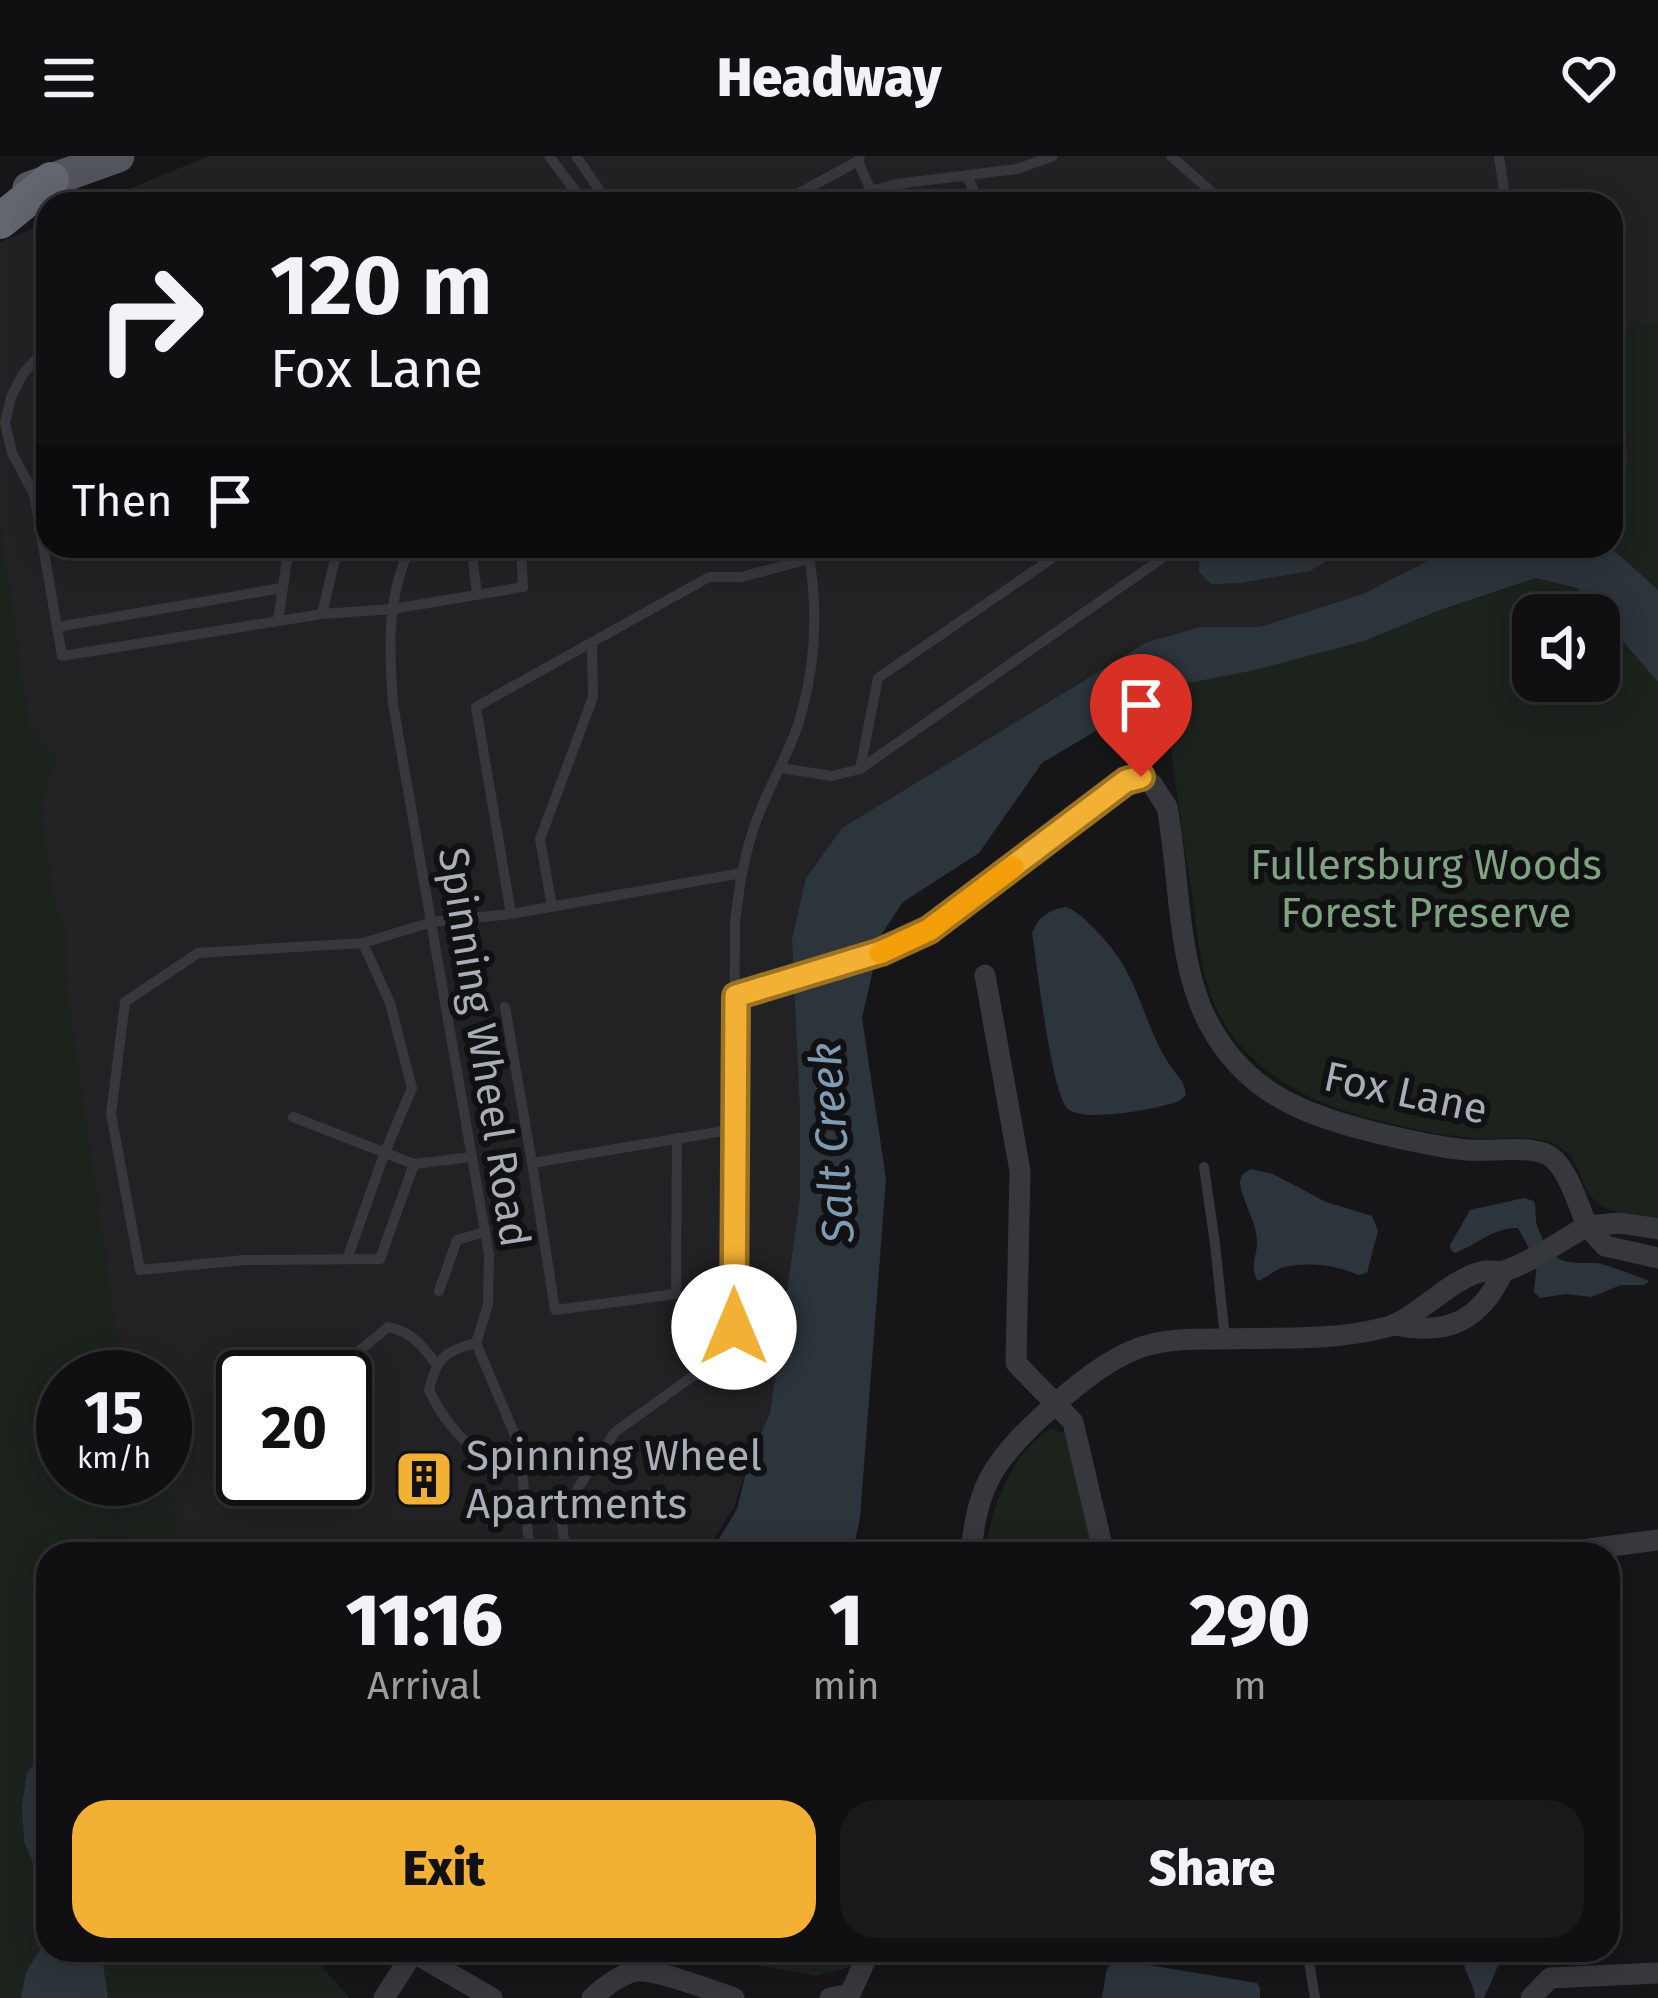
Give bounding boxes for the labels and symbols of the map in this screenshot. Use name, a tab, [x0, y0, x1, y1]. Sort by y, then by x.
pin	[1090, 654, 1192, 777]
park label: Fullersburg Woods Forest Preserve	[1250, 840, 1602, 938]
street label: Spinning Wheel Road	[428, 844, 540, 1250]
water label: Salt Creek	[798, 1041, 866, 1246]
street label: Fox Lane	[1320, 1051, 1492, 1135]
position arrow	[671, 1264, 797, 1390]
speed limit sign: 20	[216, 1350, 372, 1506]
place label: Spinning Wheel Apartments	[466, 1431, 762, 1529]
building icon: Spinning Wheel Apartments	[393, 1448, 455, 1510]

